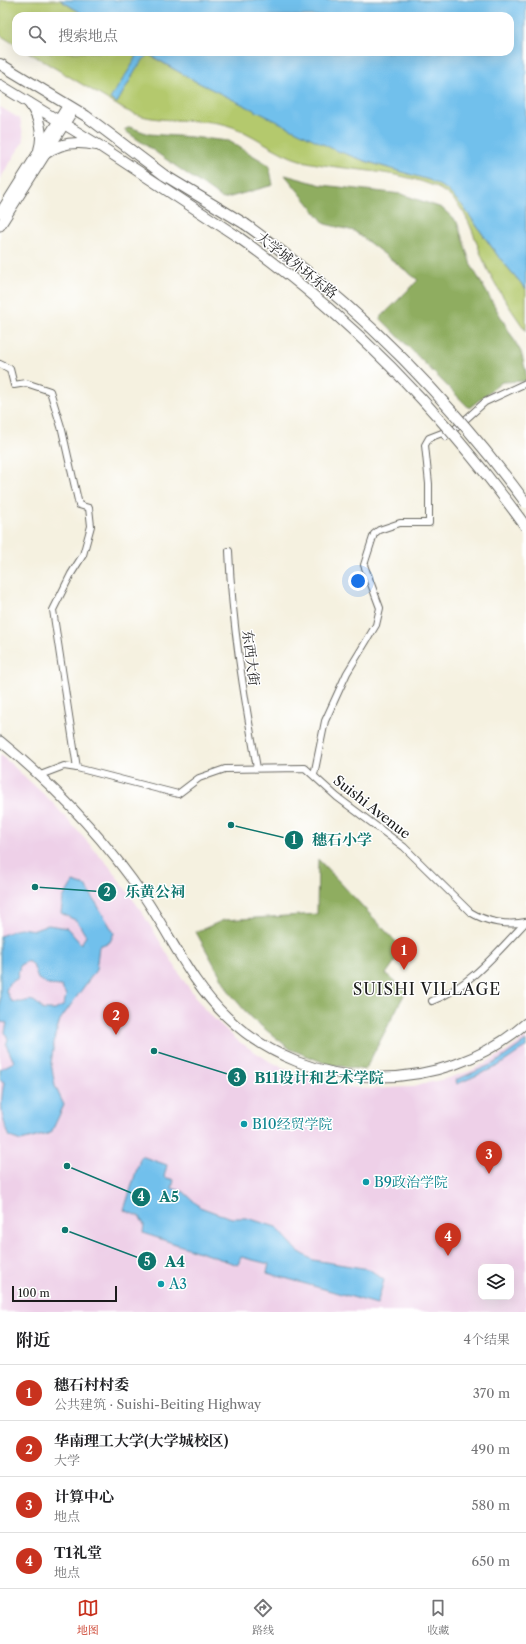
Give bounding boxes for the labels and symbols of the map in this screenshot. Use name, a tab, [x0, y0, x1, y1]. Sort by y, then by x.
street label: 大学城外环东路	[253, 228, 341, 302]
your location	[348, 571, 368, 591]
street label: 东西大街	[239, 629, 263, 687]
street label: Suishi Avenue	[330, 771, 414, 843]
callout: 穗石小学	[284, 827, 380, 854]
text: 穗石小学	[312, 830, 372, 849]
text: 1	[291, 832, 297, 847]
callout: 乐黄公祠	[97, 879, 193, 906]
text: 乐黄公祠	[125, 882, 185, 901]
text: 2	[103, 884, 111, 899]
pin: 1	[391, 937, 417, 970]
district label: SUISHI VILLAGE	[353, 979, 501, 999]
pin: 2	[103, 1002, 129, 1035]
callout: B11设计和艺术学院	[227, 1064, 392, 1091]
text: B11设计和艺术学院	[254, 1068, 384, 1087]
text: 3	[234, 1070, 241, 1085]
place label: B10经贸学院	[252, 1115, 333, 1133]
marker: B10经贸学院	[239, 1119, 249, 1129]
pin: 3	[476, 1141, 502, 1174]
place label: B9政治学院	[374, 1173, 448, 1191]
marker: B9政治学院	[361, 1177, 371, 1187]
callout: A5	[131, 1183, 187, 1210]
text: A5	[158, 1187, 179, 1206]
text: 4	[137, 1189, 145, 1204]
pin: 4	[435, 1223, 461, 1256]
callout: A4	[137, 1248, 193, 1275]
text: A4	[164, 1252, 185, 1271]
text: 5	[144, 1254, 151, 1269]
place label: A3	[168, 1275, 187, 1293]
marker: A3	[156, 1279, 166, 1289]
scale bar	[12, 1284, 117, 1303]

